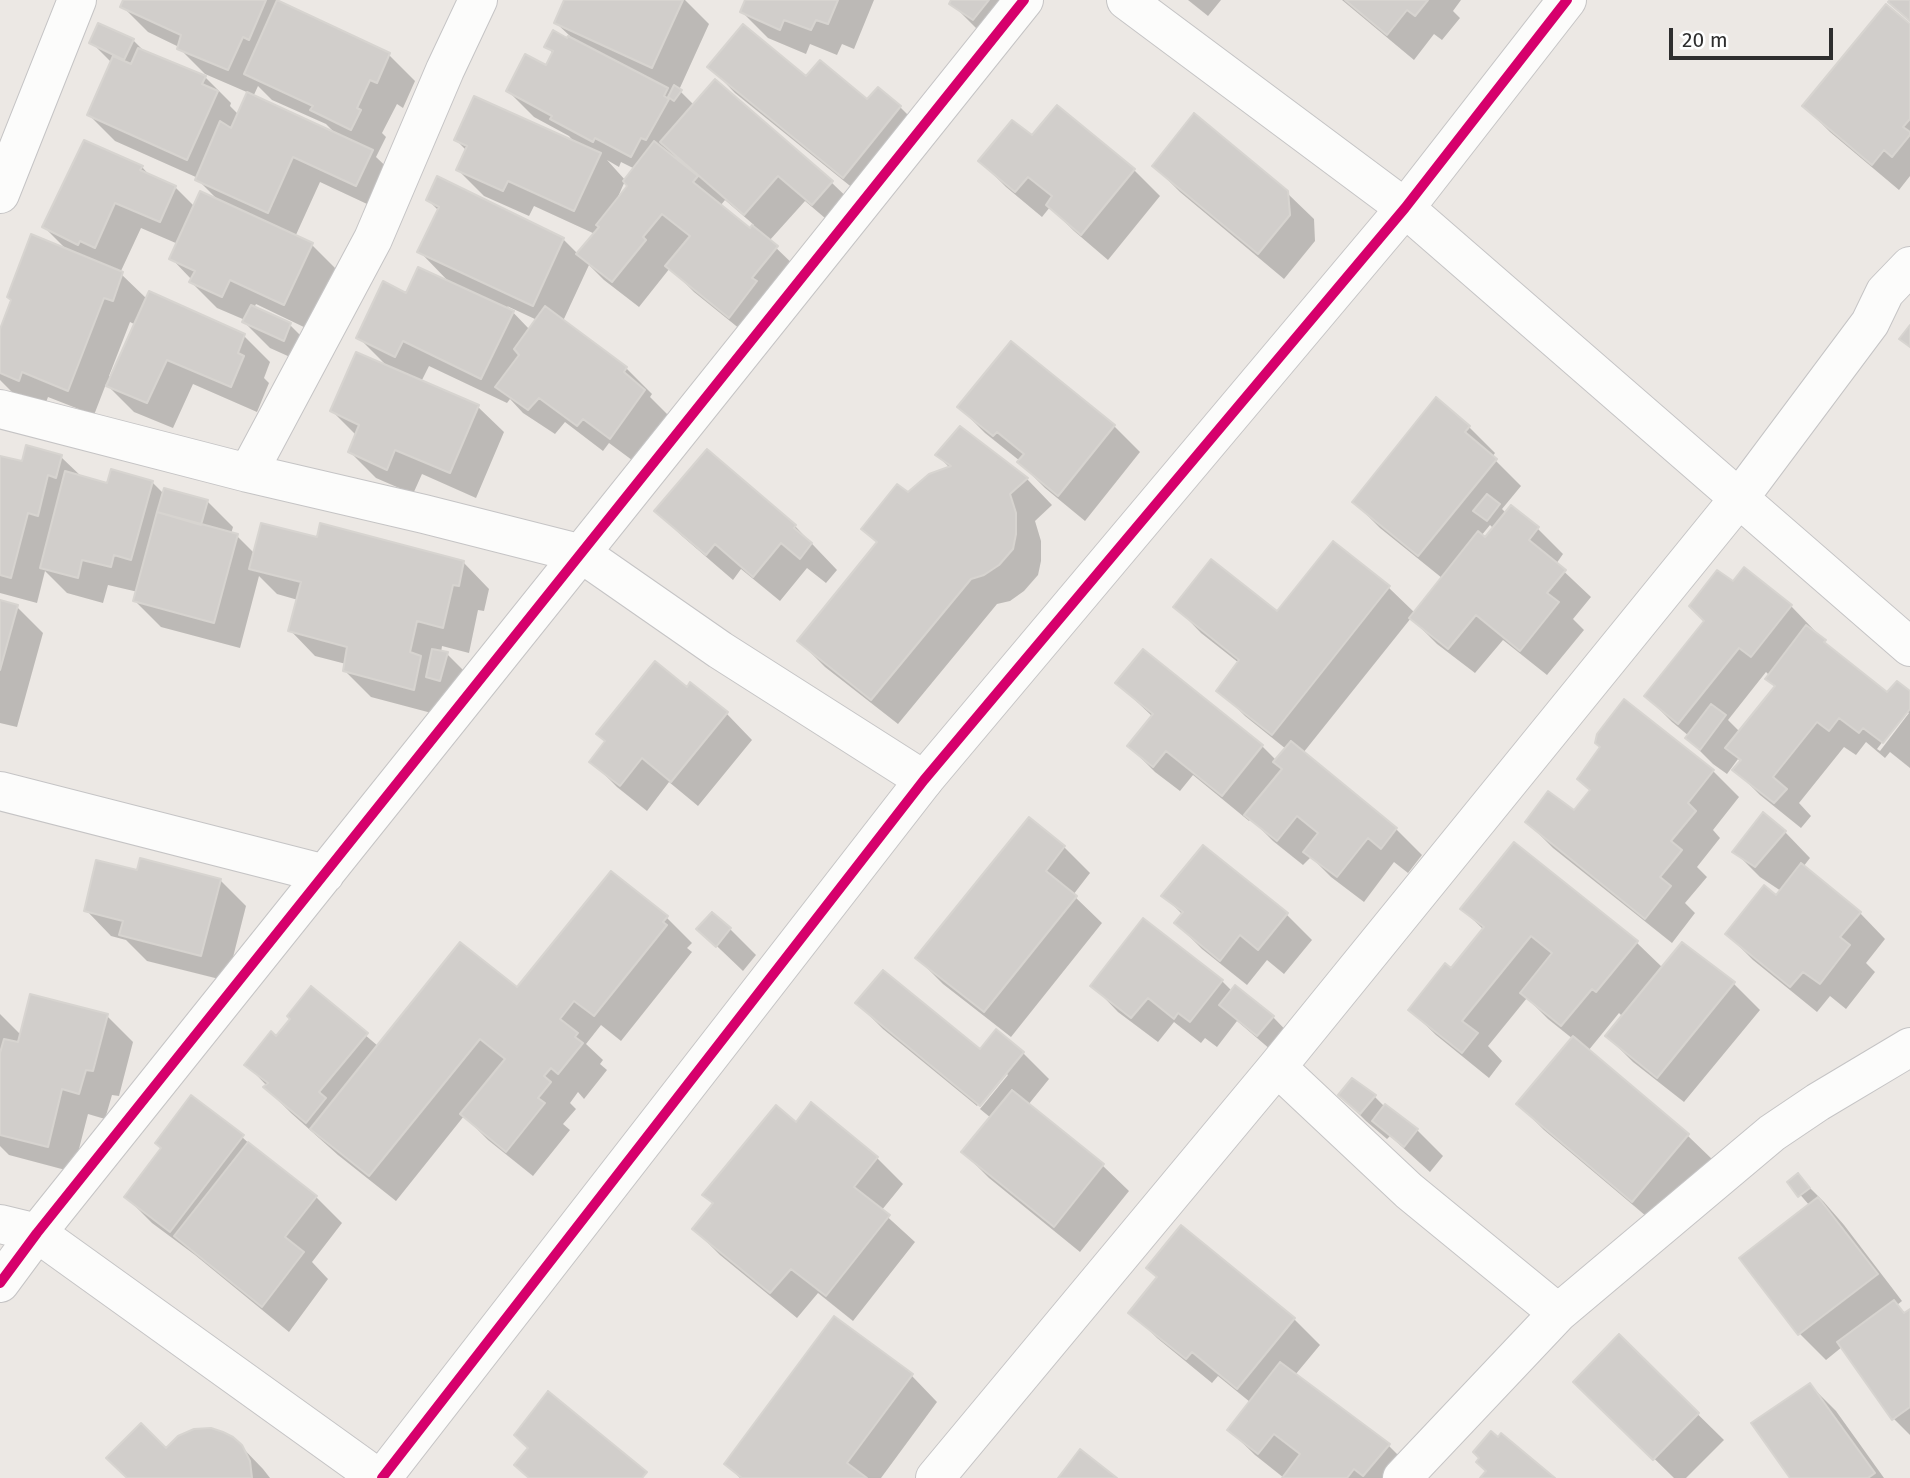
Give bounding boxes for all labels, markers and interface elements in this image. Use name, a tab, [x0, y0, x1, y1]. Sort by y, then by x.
scale bar	[1672, 14, 1836, 58]
text: 20 m	[1682, 27, 1728, 53]

